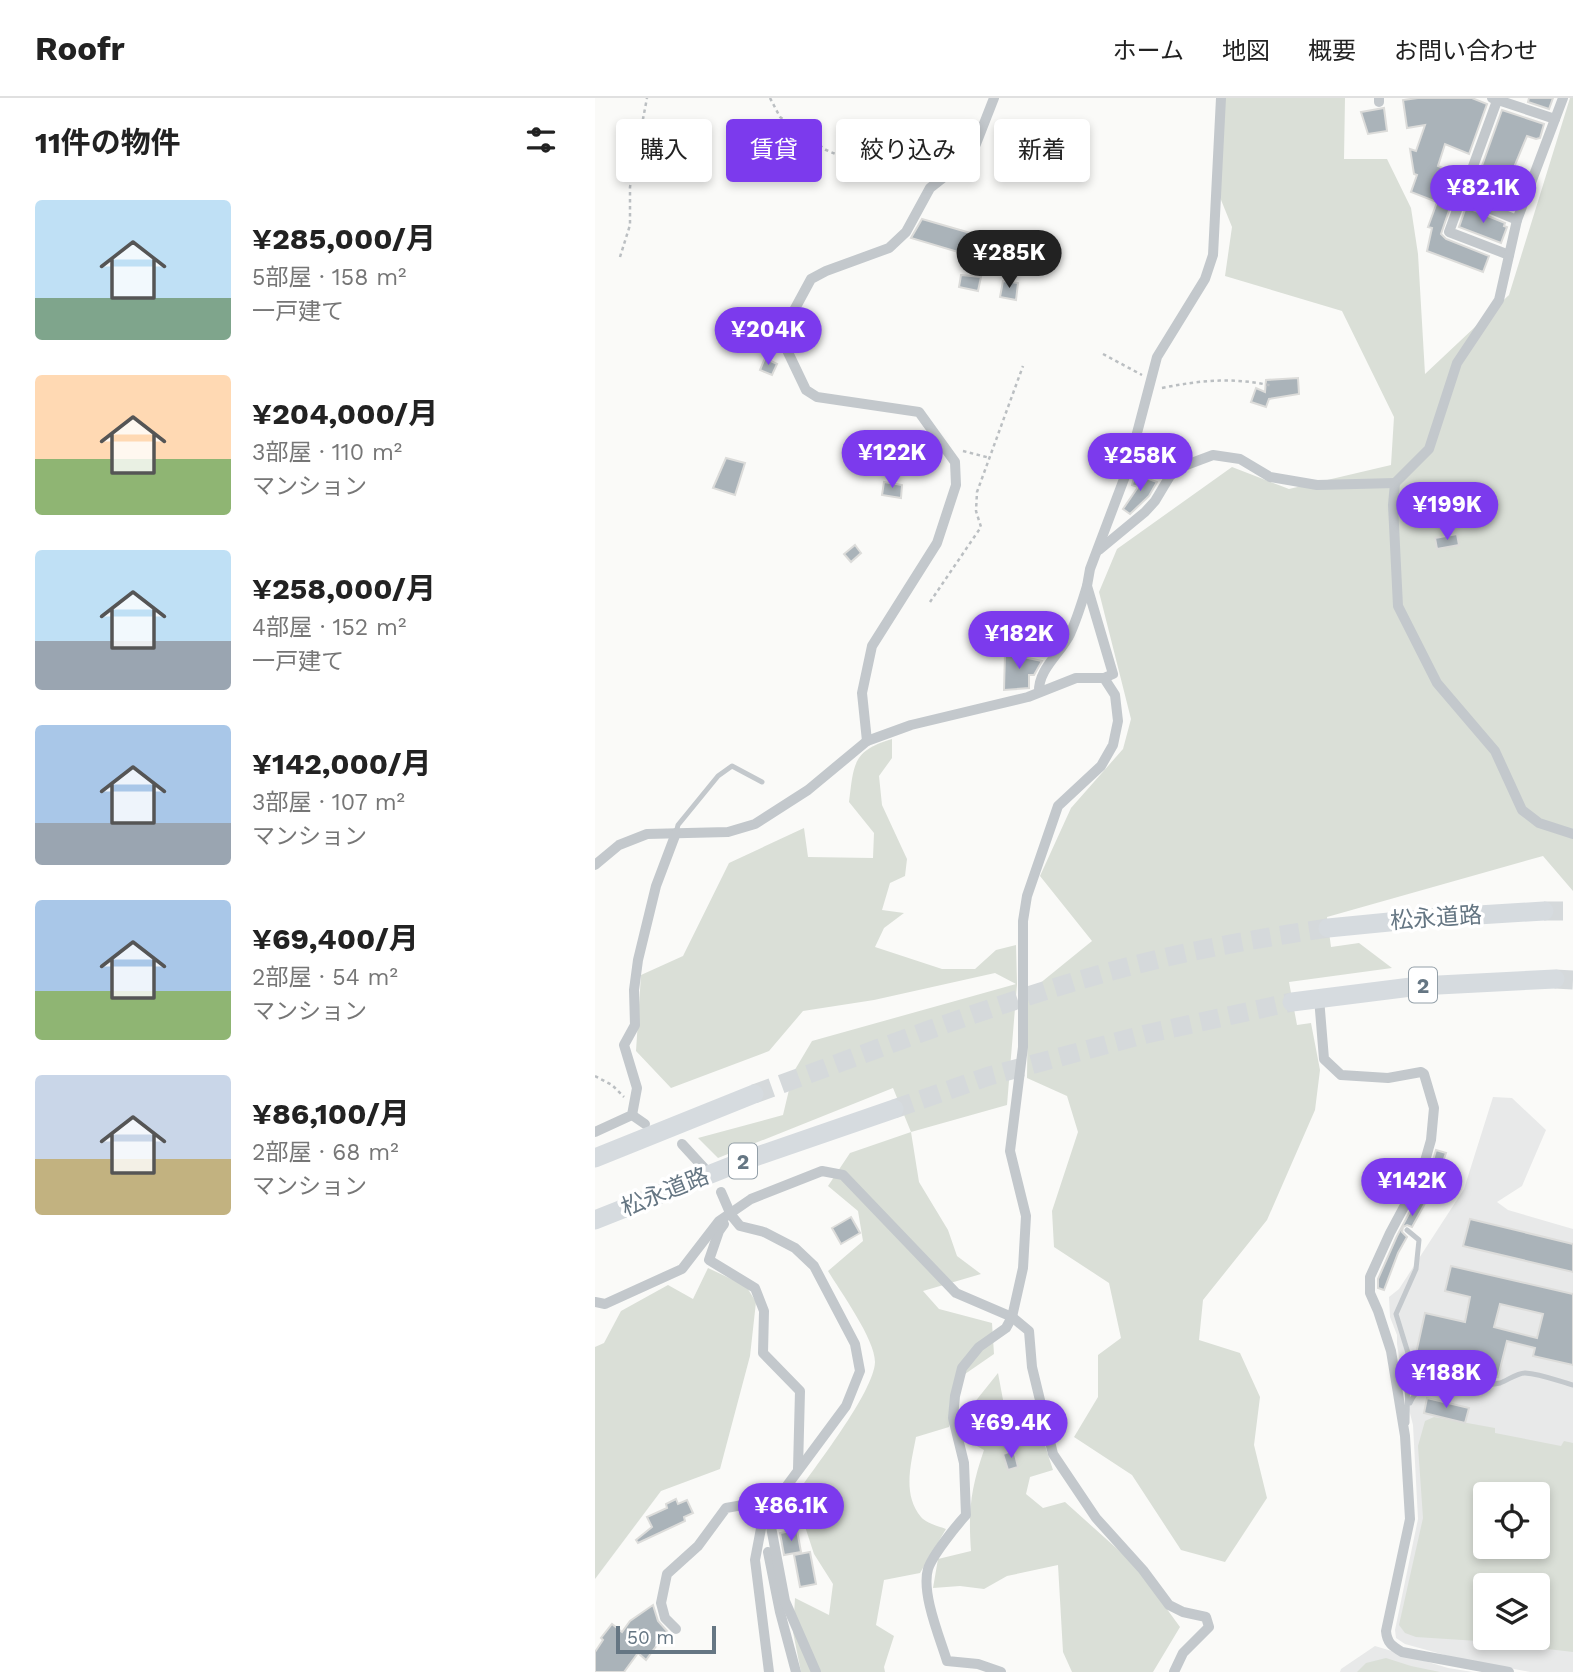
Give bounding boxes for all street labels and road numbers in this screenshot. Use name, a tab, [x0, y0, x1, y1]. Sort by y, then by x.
street label: 松永道路	[1389, 901, 1483, 935]
road number: 2	[1409, 968, 1437, 1002]
road number: 2	[729, 1144, 757, 1178]
street label: 松永道路	[617, 1162, 713, 1222]

